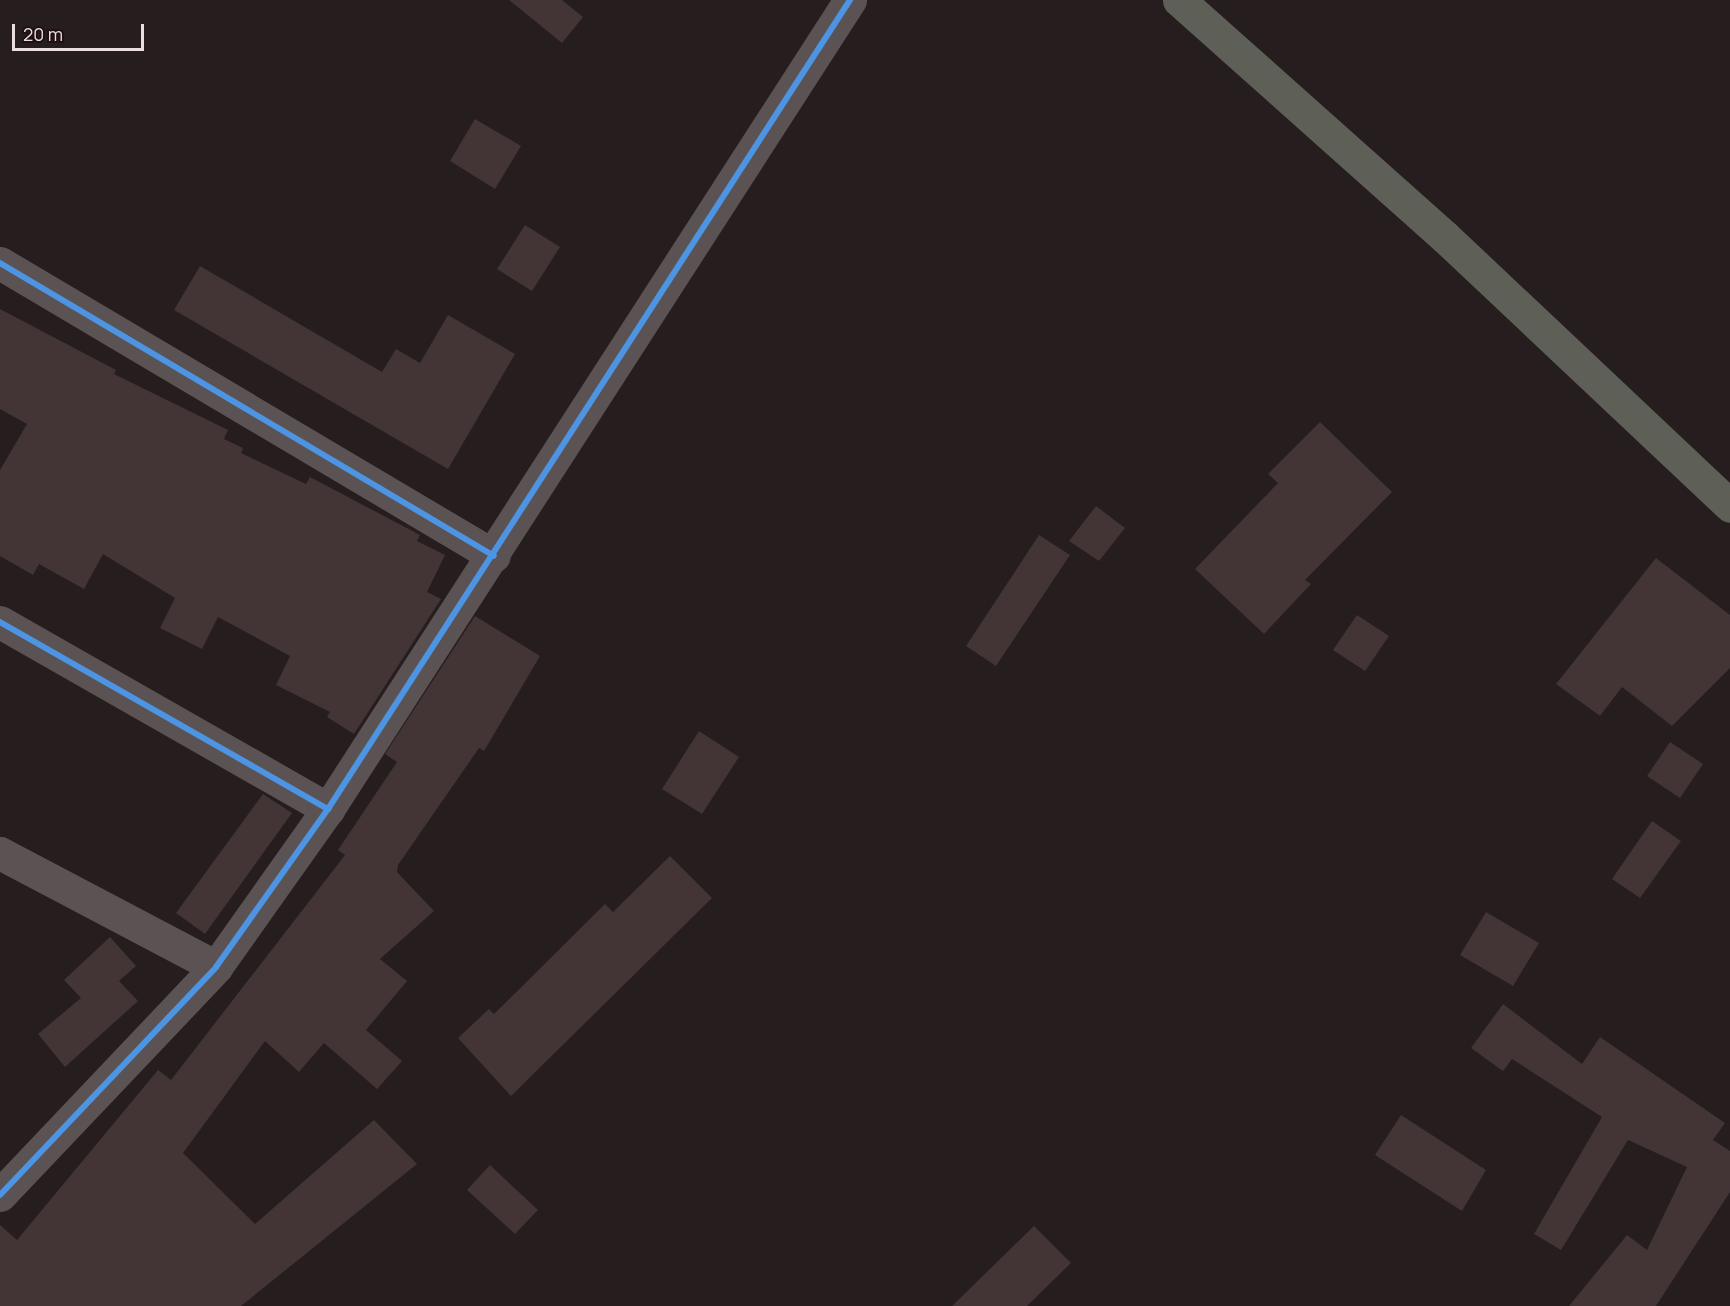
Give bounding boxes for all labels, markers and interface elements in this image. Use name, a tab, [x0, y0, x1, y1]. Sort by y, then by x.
scale bar	[15, 12, 147, 50]
text: 20 m	[23, 22, 63, 46]

